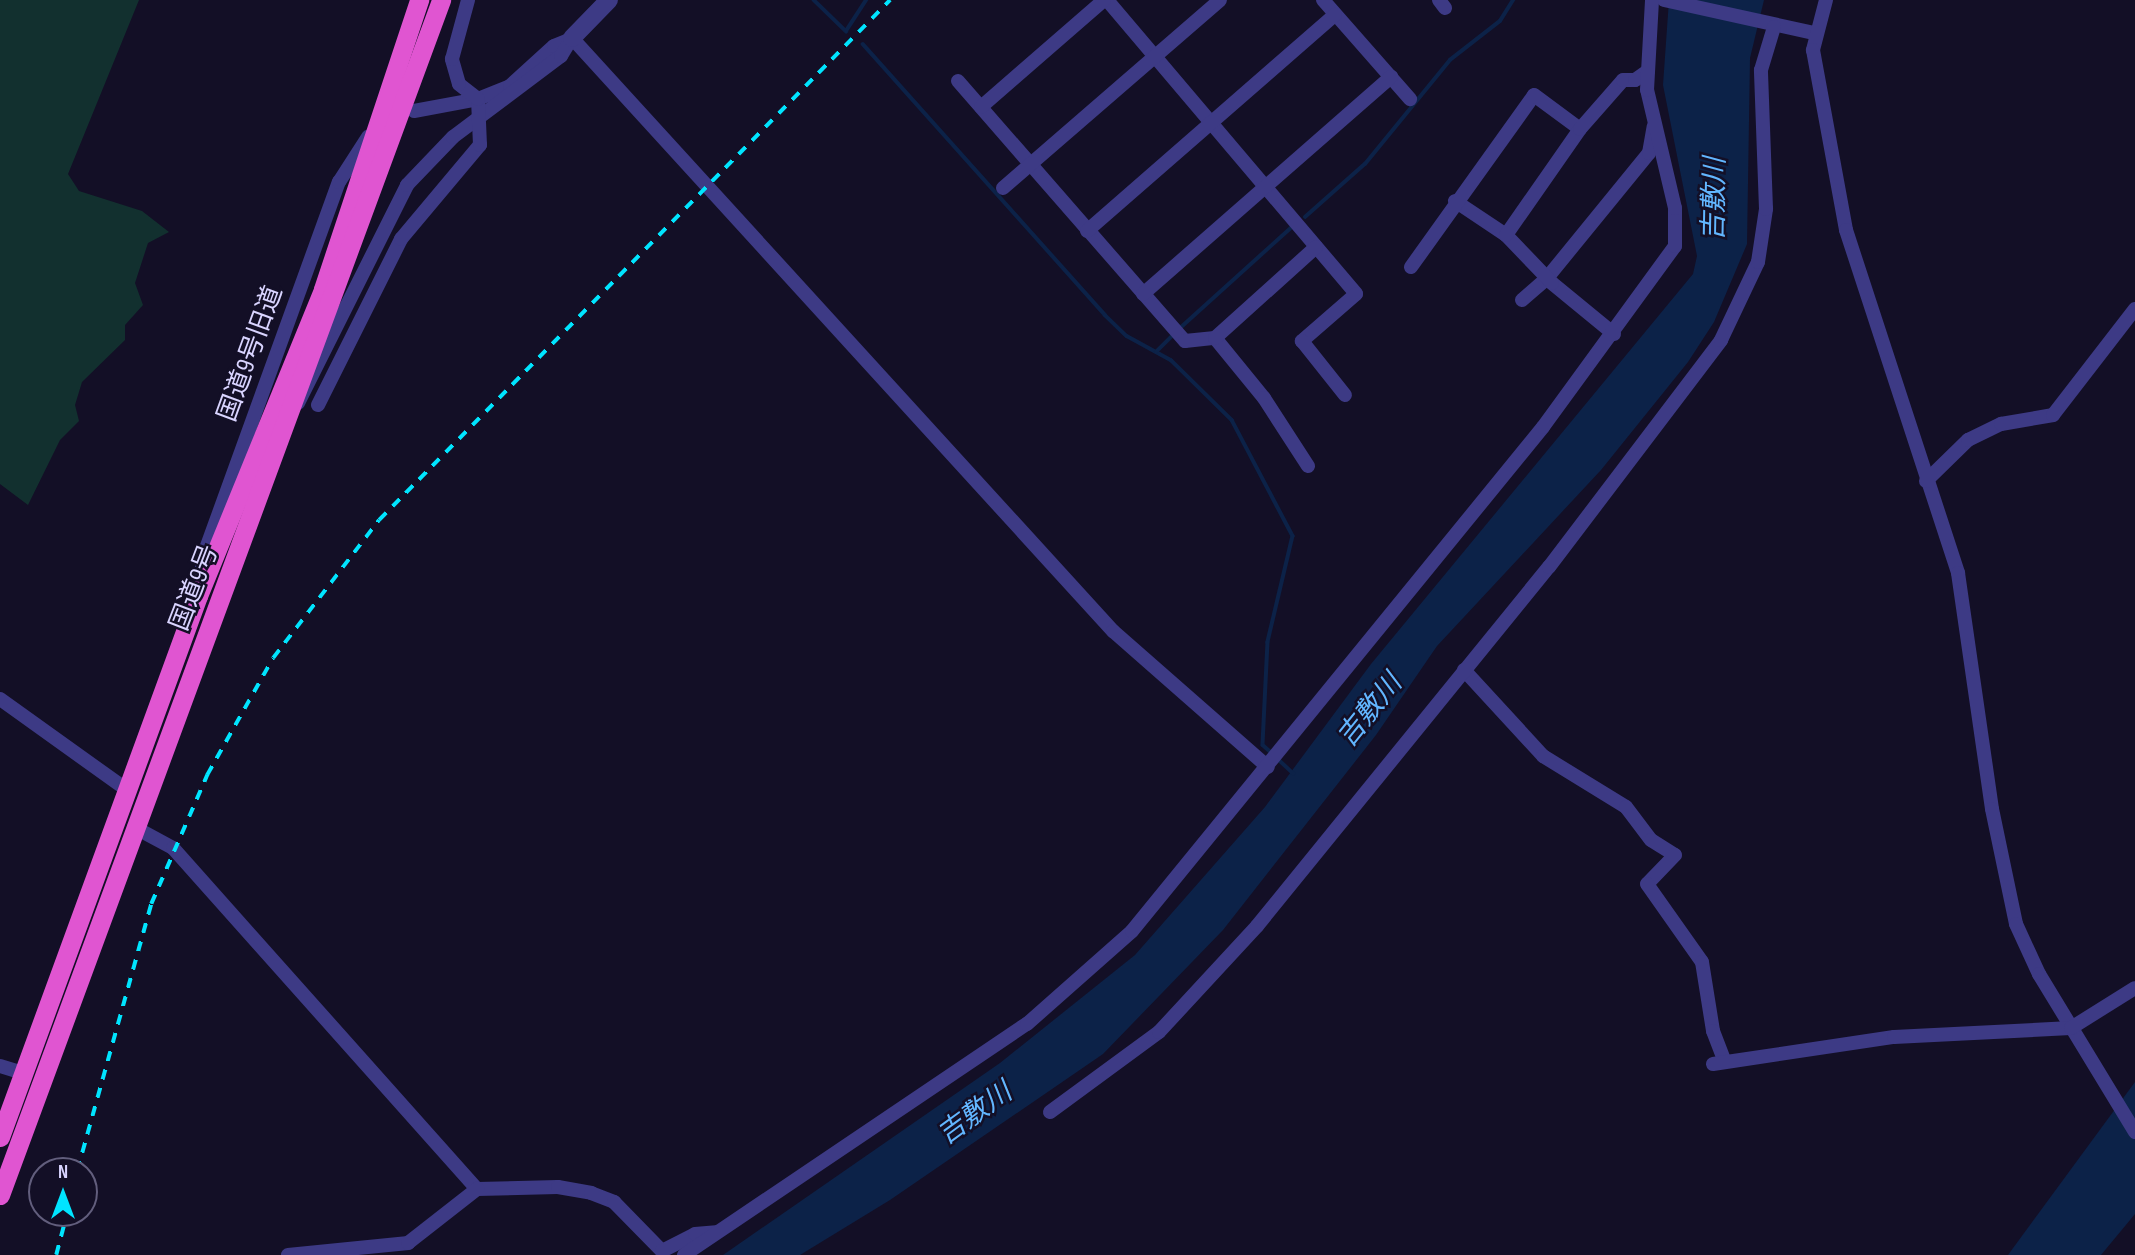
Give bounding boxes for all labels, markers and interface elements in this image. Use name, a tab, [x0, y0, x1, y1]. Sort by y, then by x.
water label: 吉敷川	[1697, 157, 1733, 241]
street label: 国道9号旧道	[212, 282, 290, 426]
street label: 国道9号	[164, 541, 226, 635]
water label: 吉敷川	[1331, 668, 1409, 754]
water label: 吉敷川	[931, 1076, 1019, 1152]
north arrow	[28, 1157, 98, 1227]
text: N	[58, 1161, 68, 1184]

